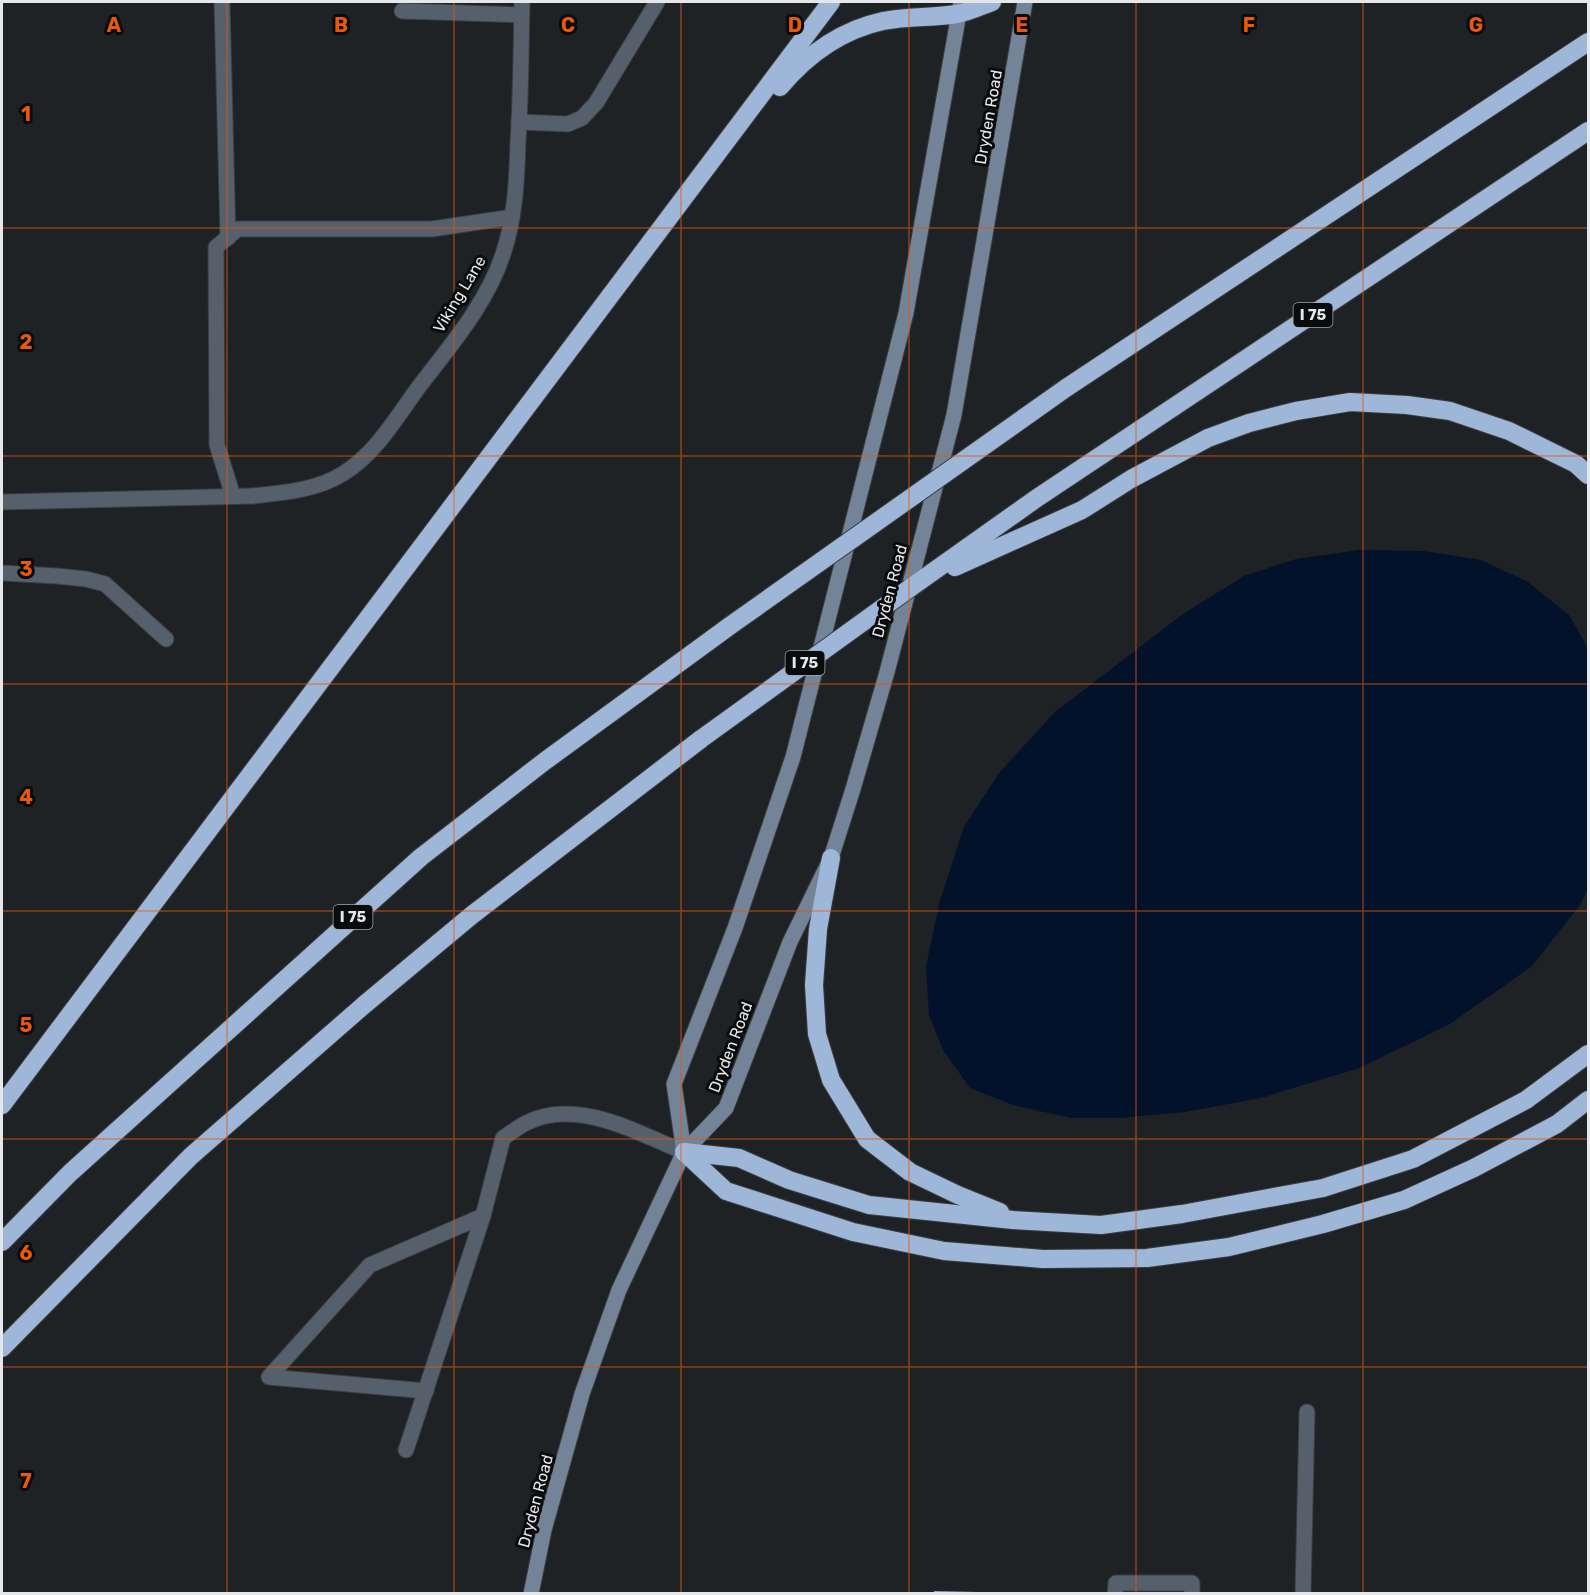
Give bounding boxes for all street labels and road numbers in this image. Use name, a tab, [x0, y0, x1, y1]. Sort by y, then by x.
street label: Dryden Road	[971, 68, 1006, 166]
street label: Viking Lane	[429, 252, 490, 336]
road number: I 75	[1294, 303, 1332, 327]
street label: Dryden Road	[868, 542, 911, 640]
road number: I 75	[786, 651, 824, 675]
road number: I 75	[334, 905, 372, 929]
street label: Dryden Road	[704, 999, 756, 1095]
street label: Dryden Road	[514, 1452, 557, 1550]

